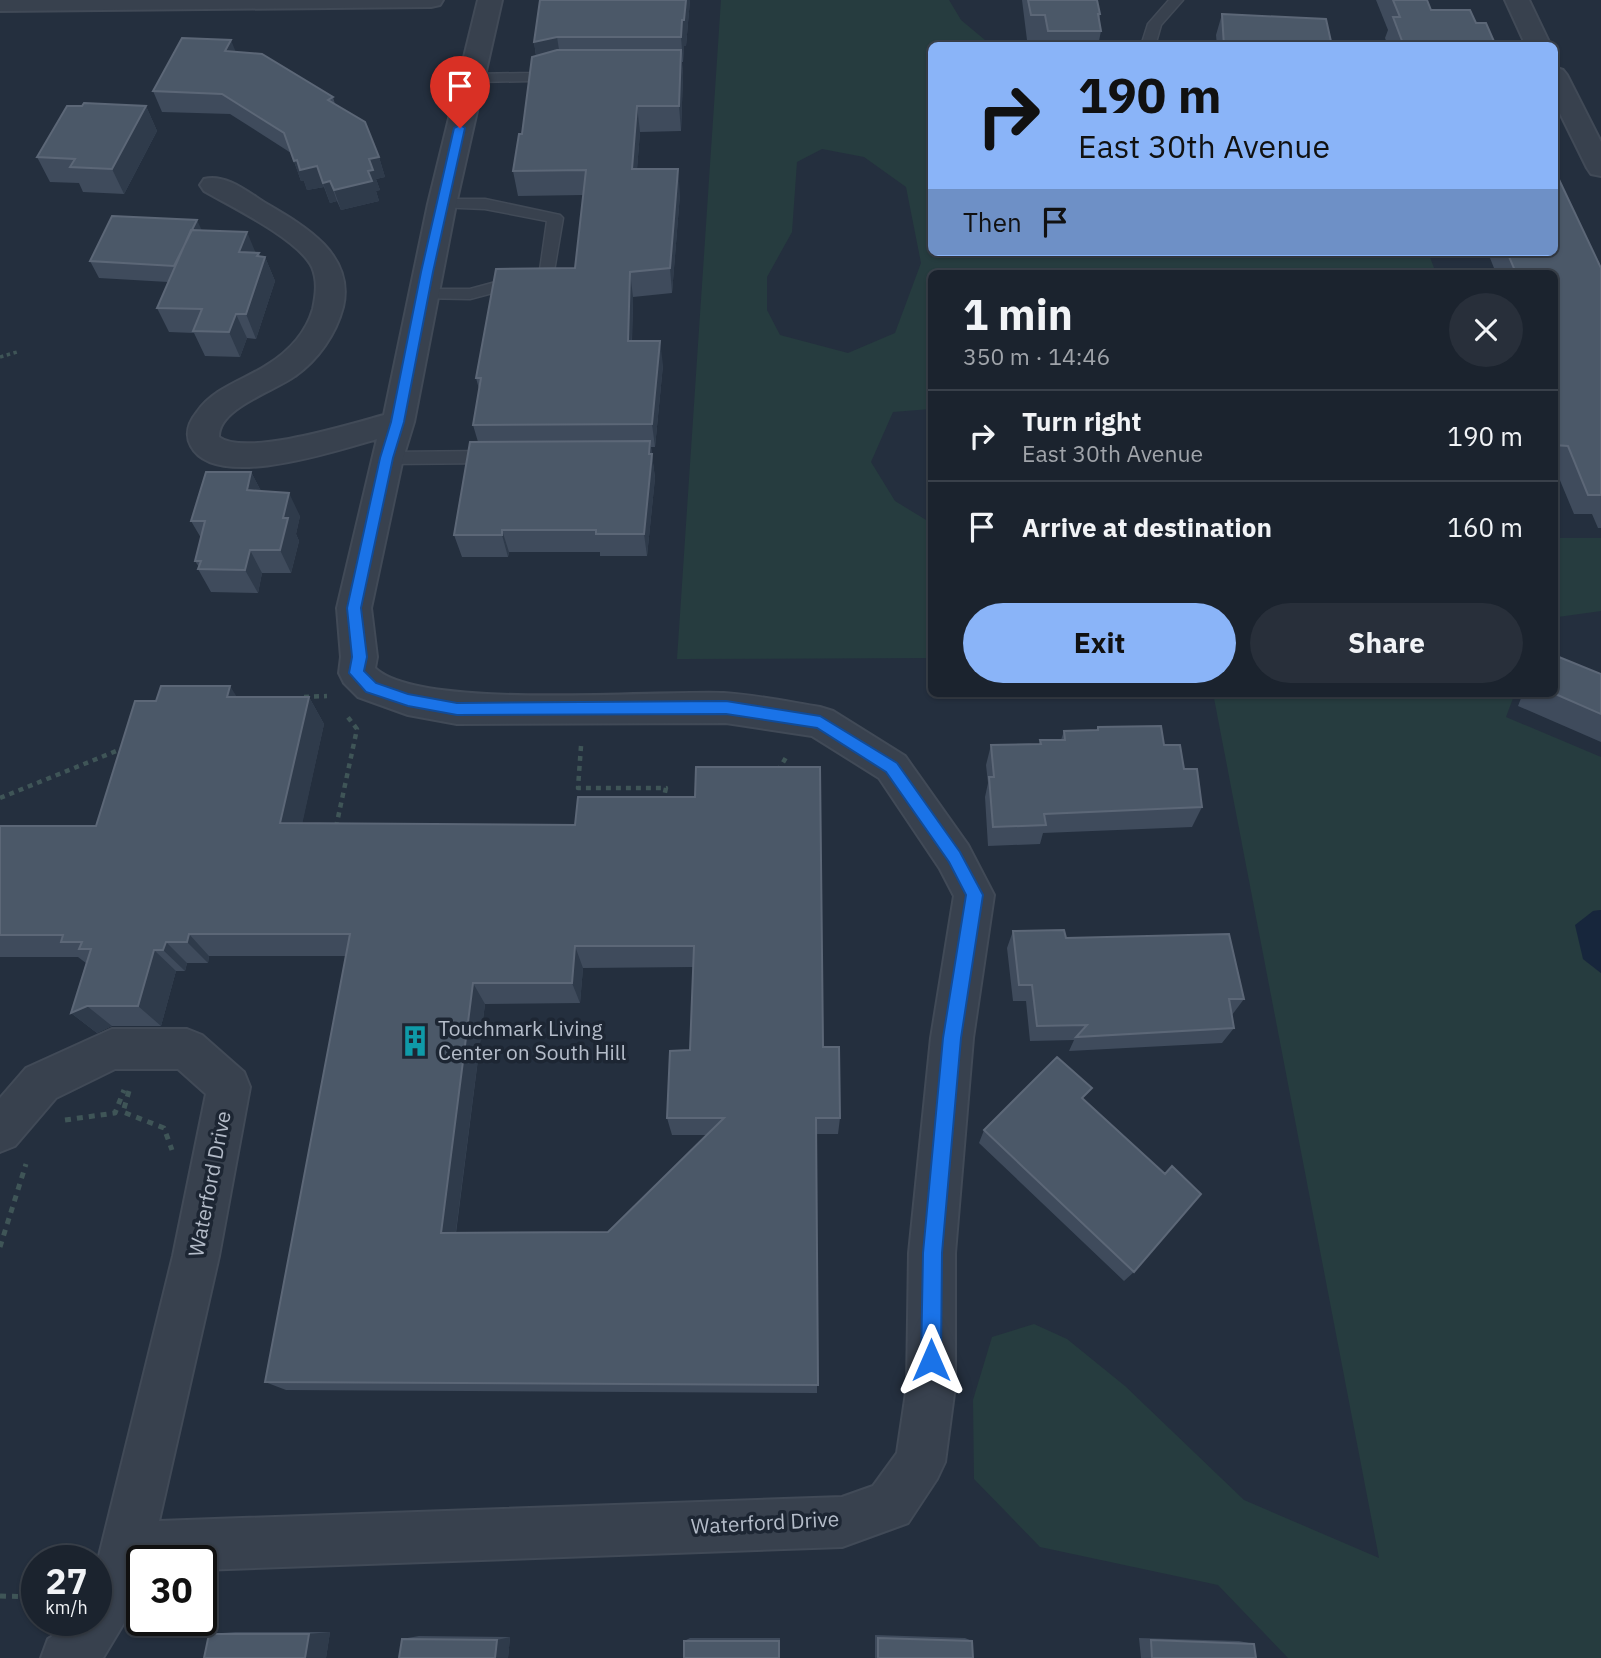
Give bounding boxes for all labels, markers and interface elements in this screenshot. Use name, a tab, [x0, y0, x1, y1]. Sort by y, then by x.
pin	[430, 56, 490, 128]
text: 190 m	[1078, 63, 1222, 126]
icon: arrive	[441, 67, 479, 105]
icon: right	[963, 70, 1054, 161]
text: East 30th Avenue	[1078, 125, 1330, 167]
icon: arrive	[1036, 203, 1074, 241]
text: Then	[963, 205, 1022, 239]
text: 1 min	[963, 287, 1073, 342]
button: close	[1449, 293, 1523, 367]
text: 350 m · 14:46	[963, 341, 1110, 371]
text: Turn right	[1022, 404, 1141, 438]
icon: right	[963, 417, 1001, 455]
text: 190 m	[1447, 419, 1523, 453]
text: East 30th Avenue	[1022, 438, 1203, 468]
icon: arrive	[963, 508, 1001, 546]
text: Arrive at destination	[1022, 510, 1272, 544]
text: 160 m	[1447, 510, 1523, 544]
button: Exit	[963, 603, 1236, 683]
button: Share	[1250, 603, 1523, 683]
place label: Touchmark Living Center on South Hill	[438, 1014, 626, 1066]
building icon: Touchmark Living Center on South Hill	[398, 1024, 432, 1058]
street label: Waterford Drive	[181, 1108, 237, 1259]
position arrow	[894, 1323, 968, 1397]
street label: Waterford Drive	[690, 1504, 840, 1540]
speed limit sign: 30	[126, 1545, 217, 1636]
text: 27	[45, 1558, 88, 1604]
text: km/h	[45, 1596, 88, 1619]

